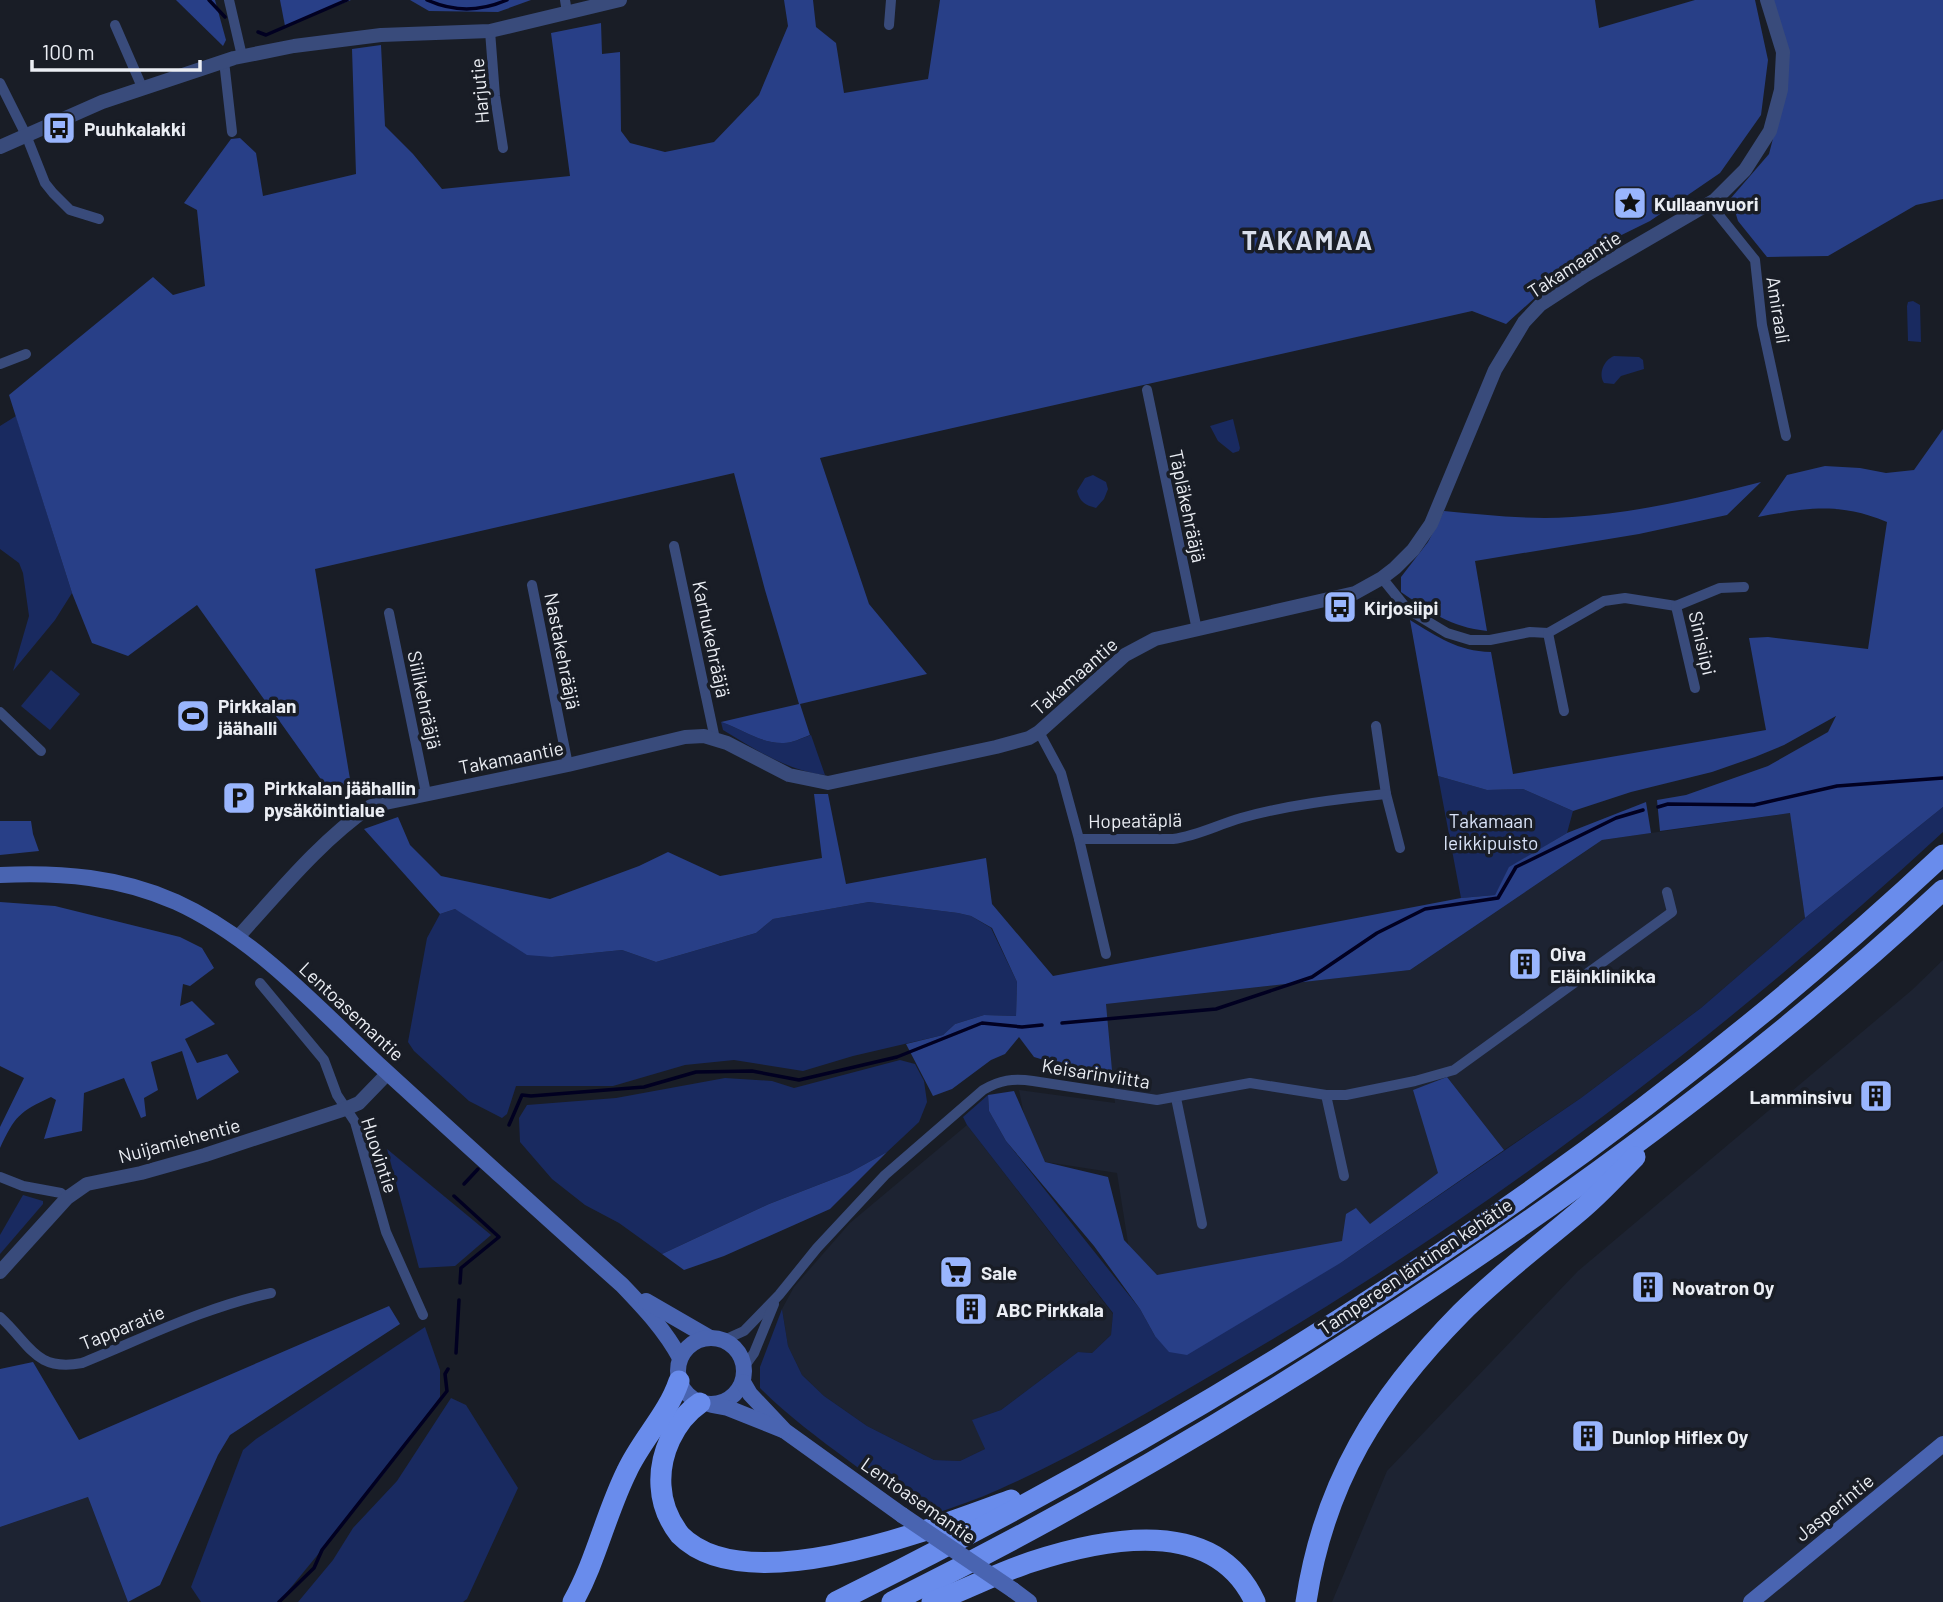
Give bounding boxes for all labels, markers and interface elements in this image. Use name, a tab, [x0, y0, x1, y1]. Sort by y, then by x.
scale bar	[32, 28, 200, 72]
text: 100 m	[42, 39, 95, 64]
street label: Harjutie	[465, 57, 493, 125]
bus stop icon: Puuhkalakki	[40, 109, 78, 147]
place label: Puuhkalakki	[84, 117, 186, 140]
place icon: Kullaanvuori	[1611, 184, 1649, 222]
place label: Kullaanvuori	[1654, 192, 1759, 215]
district label: TAKAMAA	[1242, 224, 1374, 255]
street label: Takamaantie	[1523, 225, 1625, 303]
street label: Amiraali	[1762, 275, 1796, 345]
street label: Täpläkehrääjä	[1165, 447, 1211, 565]
street label: Karhukehrääjä	[688, 579, 736, 699]
bus stop icon: Kirjosiipi	[1321, 588, 1359, 626]
street label: Nastakehrääjä	[540, 591, 586, 711]
place label: Kirjosiipi	[1364, 596, 1438, 619]
street label: Sinisiipi	[1684, 609, 1722, 677]
street label: Takamaantie	[1026, 632, 1122, 720]
street label: Siilikehrääjä	[403, 649, 447, 751]
place label: Pirkkalan jäähalli	[216, 694, 296, 739]
sports icon: Pirkkalan jäähalli	[174, 697, 212, 735]
street label: Takamaantie	[457, 736, 565, 778]
place label: Pirkkalan jäähallin pysäköintialue	[264, 776, 416, 821]
parking icon: Pirkkalan jäähallin pysäköintialue	[220, 779, 258, 817]
street label: Hopeatäplä	[1088, 808, 1182, 832]
park label: Takamaan leikkipuisto	[1444, 809, 1538, 854]
place label: Oiva Eläinklinikka	[1550, 942, 1656, 987]
building icon: Oiva Eläinklinikka	[1506, 945, 1544, 983]
street label: Lentoasemantie	[295, 957, 409, 1065]
street label: Keisarinviitta	[1040, 1053, 1152, 1093]
building icon: Lamminsivu	[1857, 1077, 1895, 1115]
place label: Lamminsivu	[1750, 1085, 1852, 1108]
street label: Nuijamiehentie	[116, 1113, 242, 1167]
street label: Huovintie	[357, 1114, 403, 1196]
street label: Tampereen läntinen kehätie	[1314, 1192, 1516, 1340]
supermarket icon: Sale	[937, 1253, 975, 1291]
place label: Sale	[981, 1261, 1017, 1284]
building icon: Novatron Oy	[1629, 1268, 1667, 1306]
place label: Novatron Oy	[1672, 1276, 1775, 1299]
building icon: ABC Pirkkala	[952, 1290, 990, 1328]
place label: ABC Pirkkala	[996, 1298, 1104, 1321]
street label: Tapparatie	[76, 1300, 168, 1354]
building icon: Dunlop Hiflex Oy	[1569, 1417, 1607, 1455]
place label: Dunlop Hiflex Oy	[1612, 1425, 1749, 1448]
street label: Lentoasemantie	[857, 1452, 981, 1548]
street label: Jasperintie	[1790, 1468, 1878, 1546]

